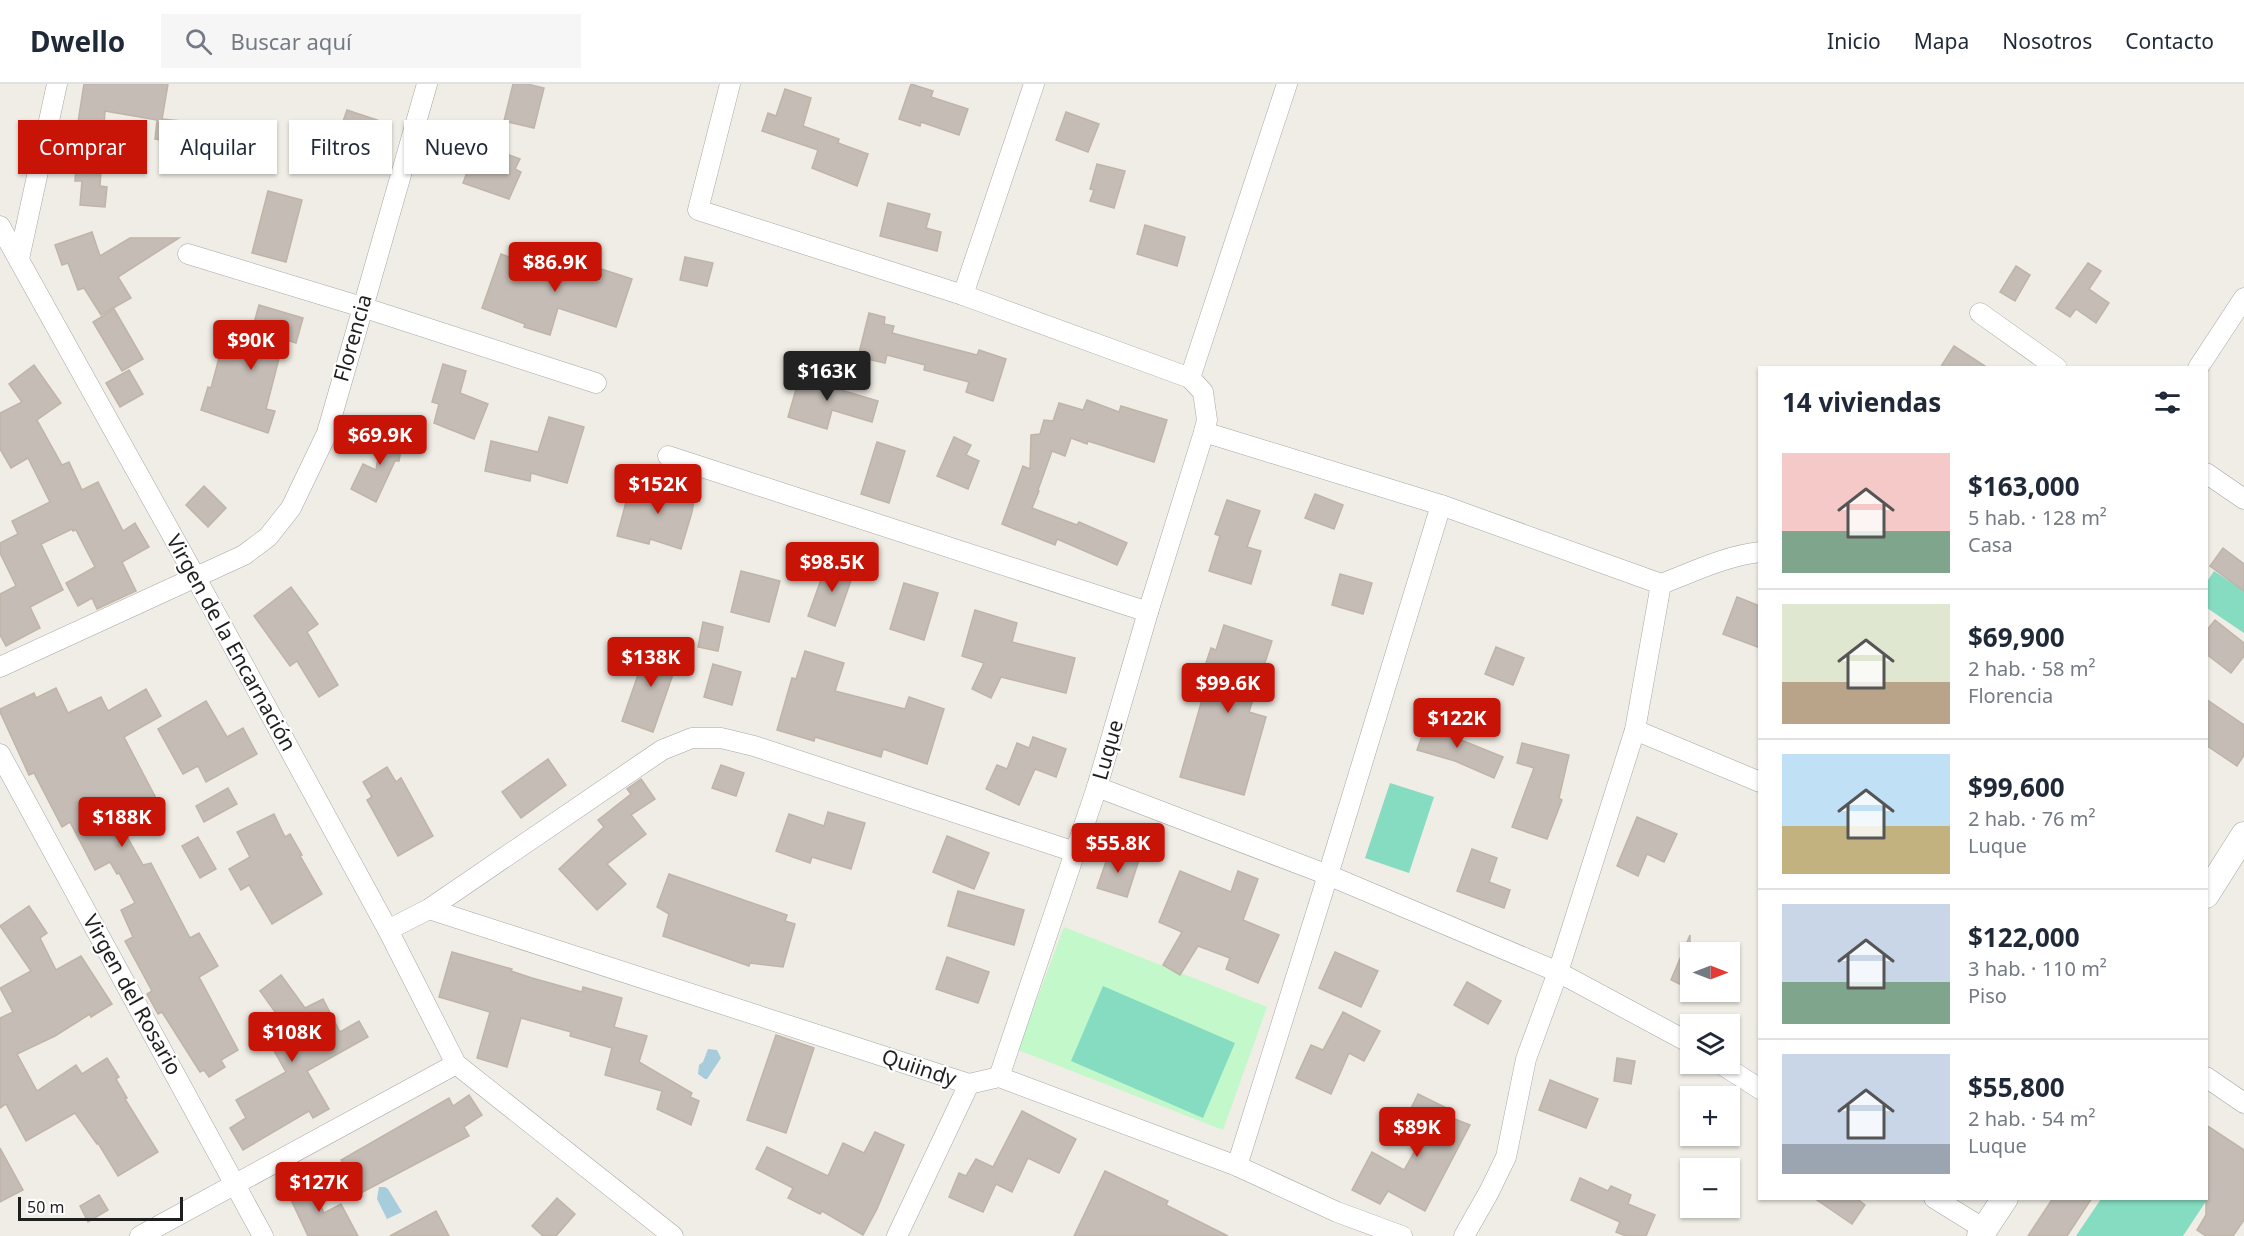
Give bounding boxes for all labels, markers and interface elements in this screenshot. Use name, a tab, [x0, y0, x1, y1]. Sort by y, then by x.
search box	[161, 14, 581, 68]
text: Dwello	[30, 22, 125, 60]
icon: search	[182, 25, 215, 58]
text: Buscar aquí	[230, 26, 352, 56]
text: Inicio	[1827, 27, 1881, 55]
text: Mapa	[1914, 27, 1969, 55]
text: Nosotros	[2002, 27, 2092, 55]
text: Contacto	[2125, 27, 2214, 55]
chip: Comprar	[18, 120, 147, 174]
chip: Alquilar	[159, 120, 277, 174]
chip: Filtros	[289, 120, 392, 174]
chip: Nuevo	[404, 120, 509, 174]
pin: $86.9K	[506, 242, 604, 293]
text: $86.9K	[523, 248, 587, 275]
street label: Florencia	[326, 291, 378, 385]
pin: $90K	[215, 320, 287, 371]
text: $90K	[227, 326, 275, 353]
pin: $163K	[785, 351, 869, 402]
text: $163K	[797, 357, 857, 384]
text: 14 viviendas	[1782, 384, 1941, 420]
icon: filters	[2151, 386, 2184, 419]
pin: $69.9K	[331, 415, 429, 466]
text: $69.9K	[348, 421, 412, 448]
pin: $152K	[616, 464, 700, 515]
text: $163,000	[1968, 468, 2080, 504]
text: $152K	[628, 470, 688, 497]
icon: home	[1830, 477, 1902, 549]
text: 5 hab. · 128 m²	[1968, 504, 2107, 531]
street label: Virgen de la Encarnación	[161, 529, 303, 756]
text: Casa	[1968, 531, 2013, 558]
pin: $98.5K	[783, 542, 881, 593]
text: $98.5K	[800, 548, 864, 575]
text: $69,900	[1968, 619, 2065, 655]
icon: home	[1830, 628, 1902, 700]
pin: $138K	[609, 637, 693, 688]
text: $138K	[621, 643, 681, 670]
text: 2 hab. · 58 m²	[1968, 655, 2095, 682]
pin: $99.6K	[1179, 663, 1277, 714]
text: $99.6K	[1196, 669, 1260, 696]
text: Florencia	[1968, 682, 2053, 709]
pin: $122K	[1415, 698, 1499, 749]
text: $122K	[1427, 704, 1487, 731]
street label: Luque	[1085, 716, 1129, 783]
text: $99,600	[1968, 769, 2065, 805]
icon: home	[1830, 778, 1902, 850]
pin: $188K	[80, 797, 164, 848]
text: $188K	[92, 803, 152, 830]
text: 2 hab. · 76 m²	[1968, 805, 2095, 832]
pin: $55.8K	[1069, 823, 1167, 874]
text: $55.8K	[1086, 829, 1150, 856]
text: Luque	[1968, 832, 2027, 859]
street label: Virgen del Rosario	[77, 909, 189, 1080]
text: $122,000	[1968, 919, 2080, 955]
icon: home	[1830, 928, 1902, 1000]
north arrow	[1680, 942, 1740, 1002]
map controls	[1680, 942, 1740, 1218]
text: 3 hab. · 110 m²	[1968, 955, 2107, 982]
text: Piso	[1968, 982, 2007, 1009]
pin: $108K	[250, 1012, 334, 1063]
button: layers	[1680, 1014, 1740, 1074]
text: $108K	[262, 1018, 322, 1045]
street label: Quiindy	[878, 1042, 960, 1092]
text: $55,800	[1968, 1069, 2065, 1105]
icon: home	[1830, 1078, 1902, 1150]
button: +	[1680, 1086, 1740, 1146]
text: 2 hab. · 54 m²	[1968, 1105, 2095, 1132]
pin: $89K	[1381, 1107, 1453, 1158]
text: $89K	[1393, 1113, 1441, 1140]
text: Luque	[1968, 1132, 2027, 1159]
button: −	[1680, 1158, 1740, 1218]
pin: $127K	[277, 1162, 361, 1213]
text: $127K	[289, 1168, 349, 1195]
scale bar	[18, 1194, 183, 1222]
text: 50 m	[27, 1196, 64, 1218]

